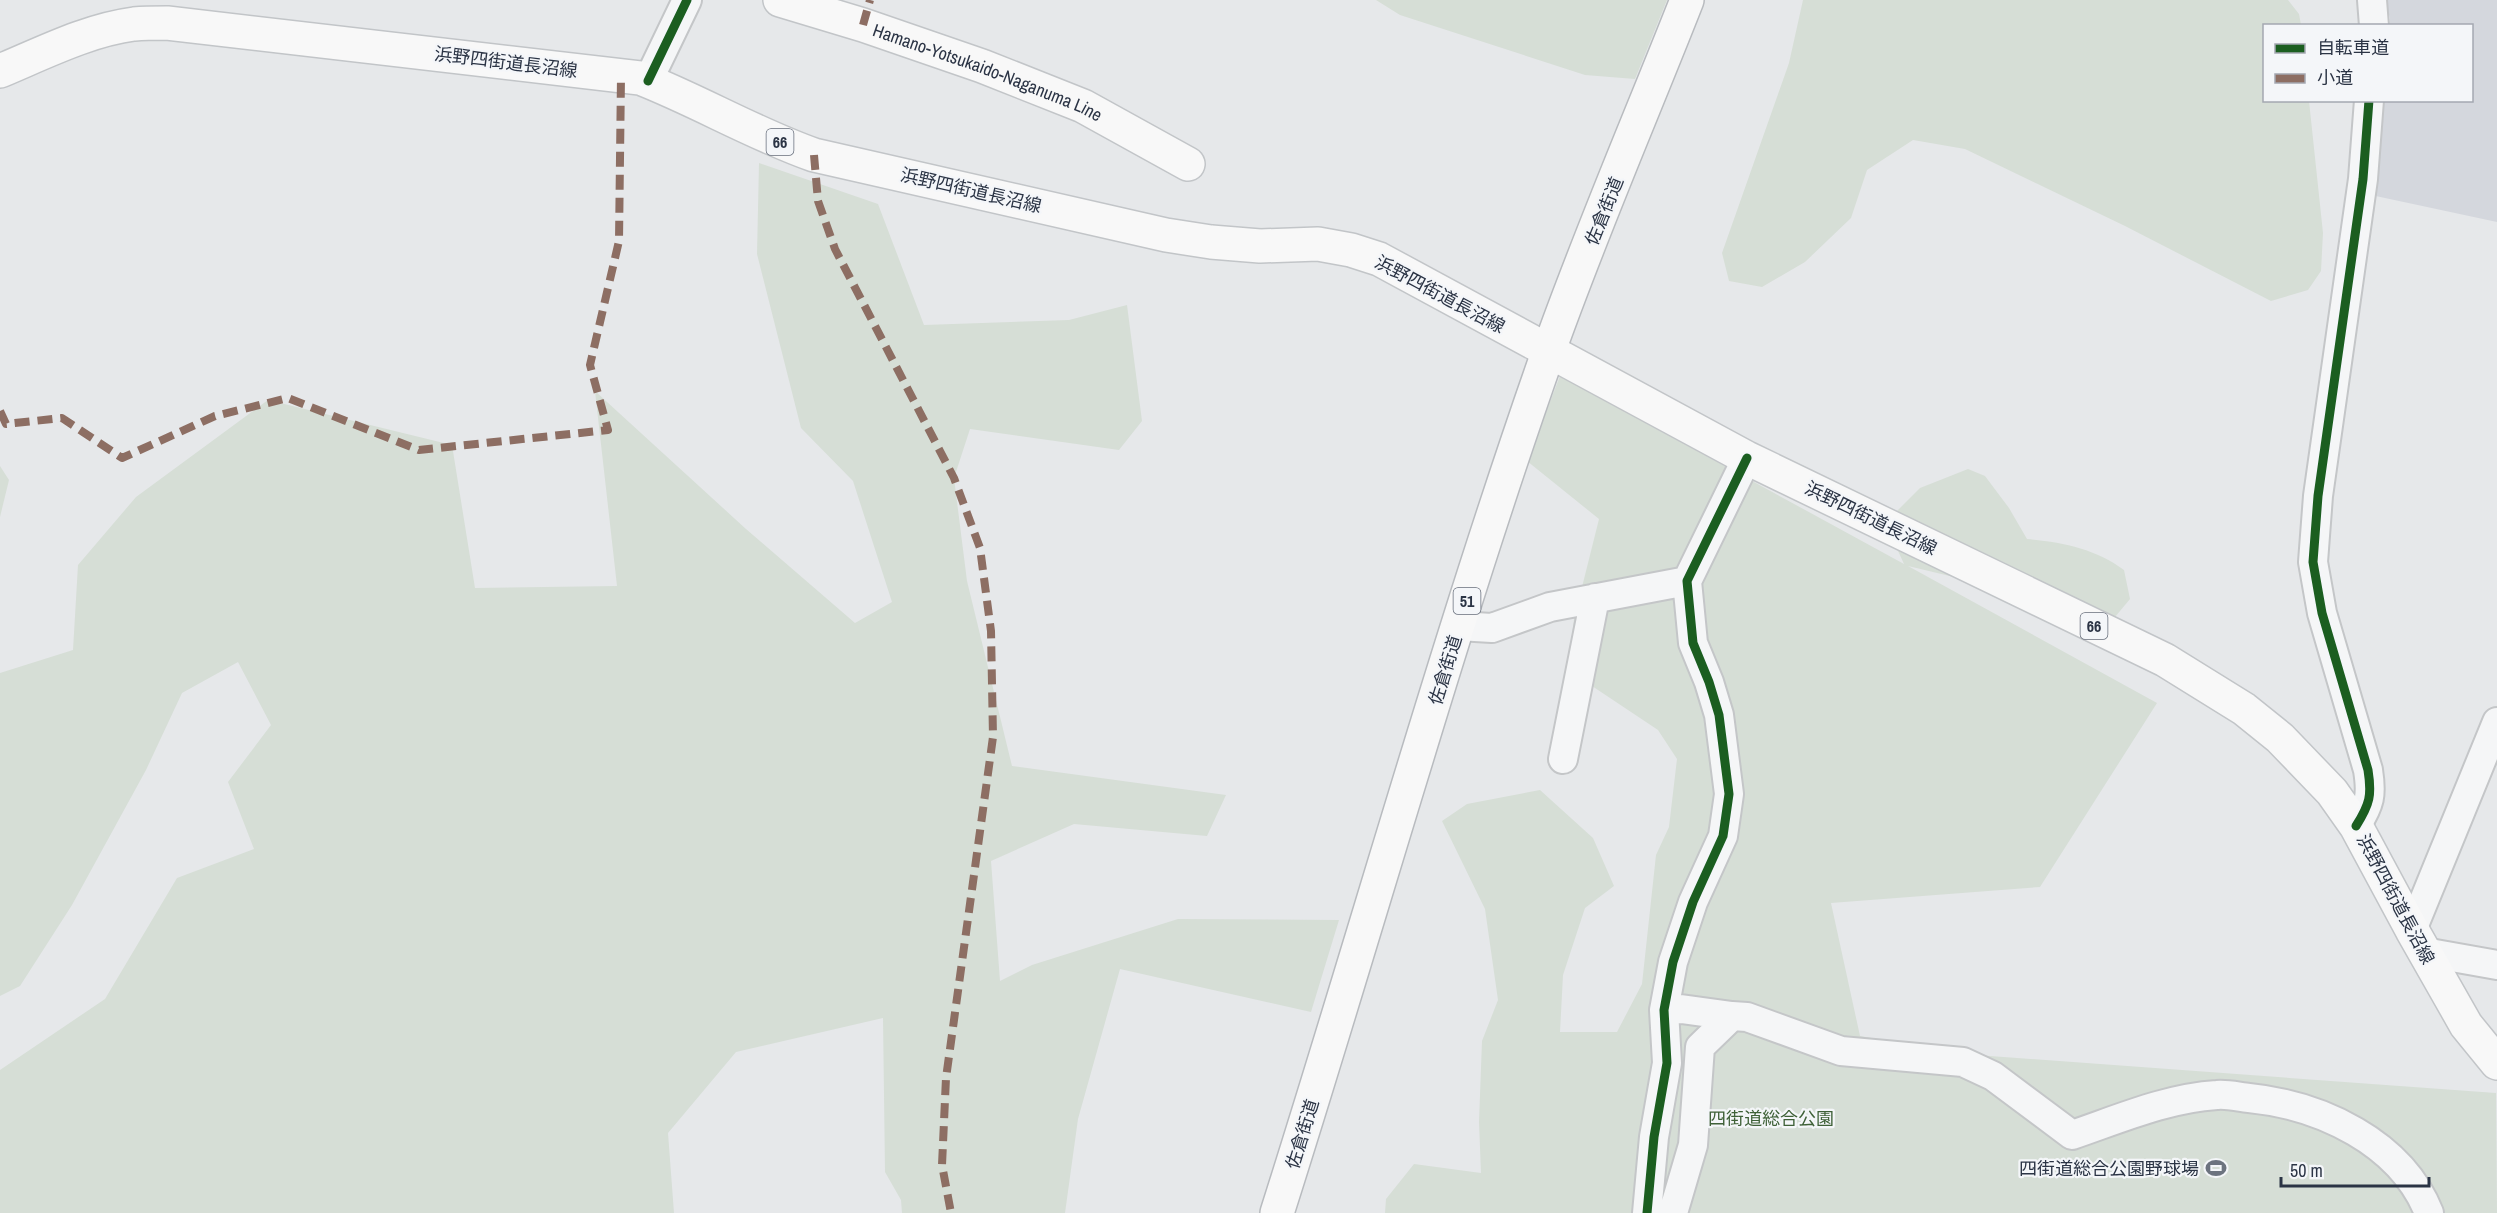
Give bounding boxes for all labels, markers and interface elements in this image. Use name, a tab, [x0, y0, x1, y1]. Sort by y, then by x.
street label: Hamano-Yotsukaido-Naganuma Line	[870, 17, 1107, 127]
legend	[2263, 24, 2473, 102]
text: 自転車道	[2317, 35, 2389, 60]
street label: 浜野四街道長沼線	[433, 41, 579, 83]
text: 小道	[2317, 65, 2353, 90]
road number: 66	[766, 129, 794, 155]
street label: 浜野四街道長沼線	[898, 162, 1044, 218]
street label: 佐倉街道	[1579, 173, 1629, 249]
street label: 浜野四街道長沼線	[1371, 249, 1509, 339]
street label: 浜野四街道長沼線	[1801, 475, 1941, 561]
road number: 51	[1454, 588, 1480, 614]
road number: 66	[2080, 613, 2108, 639]
street label: 佐倉街道	[1423, 632, 1467, 708]
street label: 浜野四街道長沼線	[2351, 830, 2441, 968]
street label: 佐倉街道	[1280, 1096, 1324, 1172]
park label: 四街道総合公園	[1708, 1106, 1834, 1131]
scale bar	[2281, 1150, 2430, 1188]
place label: 四街道総合公園野球場	[2019, 1156, 2199, 1181]
sports icon: 四街道総合公園野球場	[2204, 1156, 2228, 1180]
text: 50 m	[2290, 1158, 2323, 1183]

